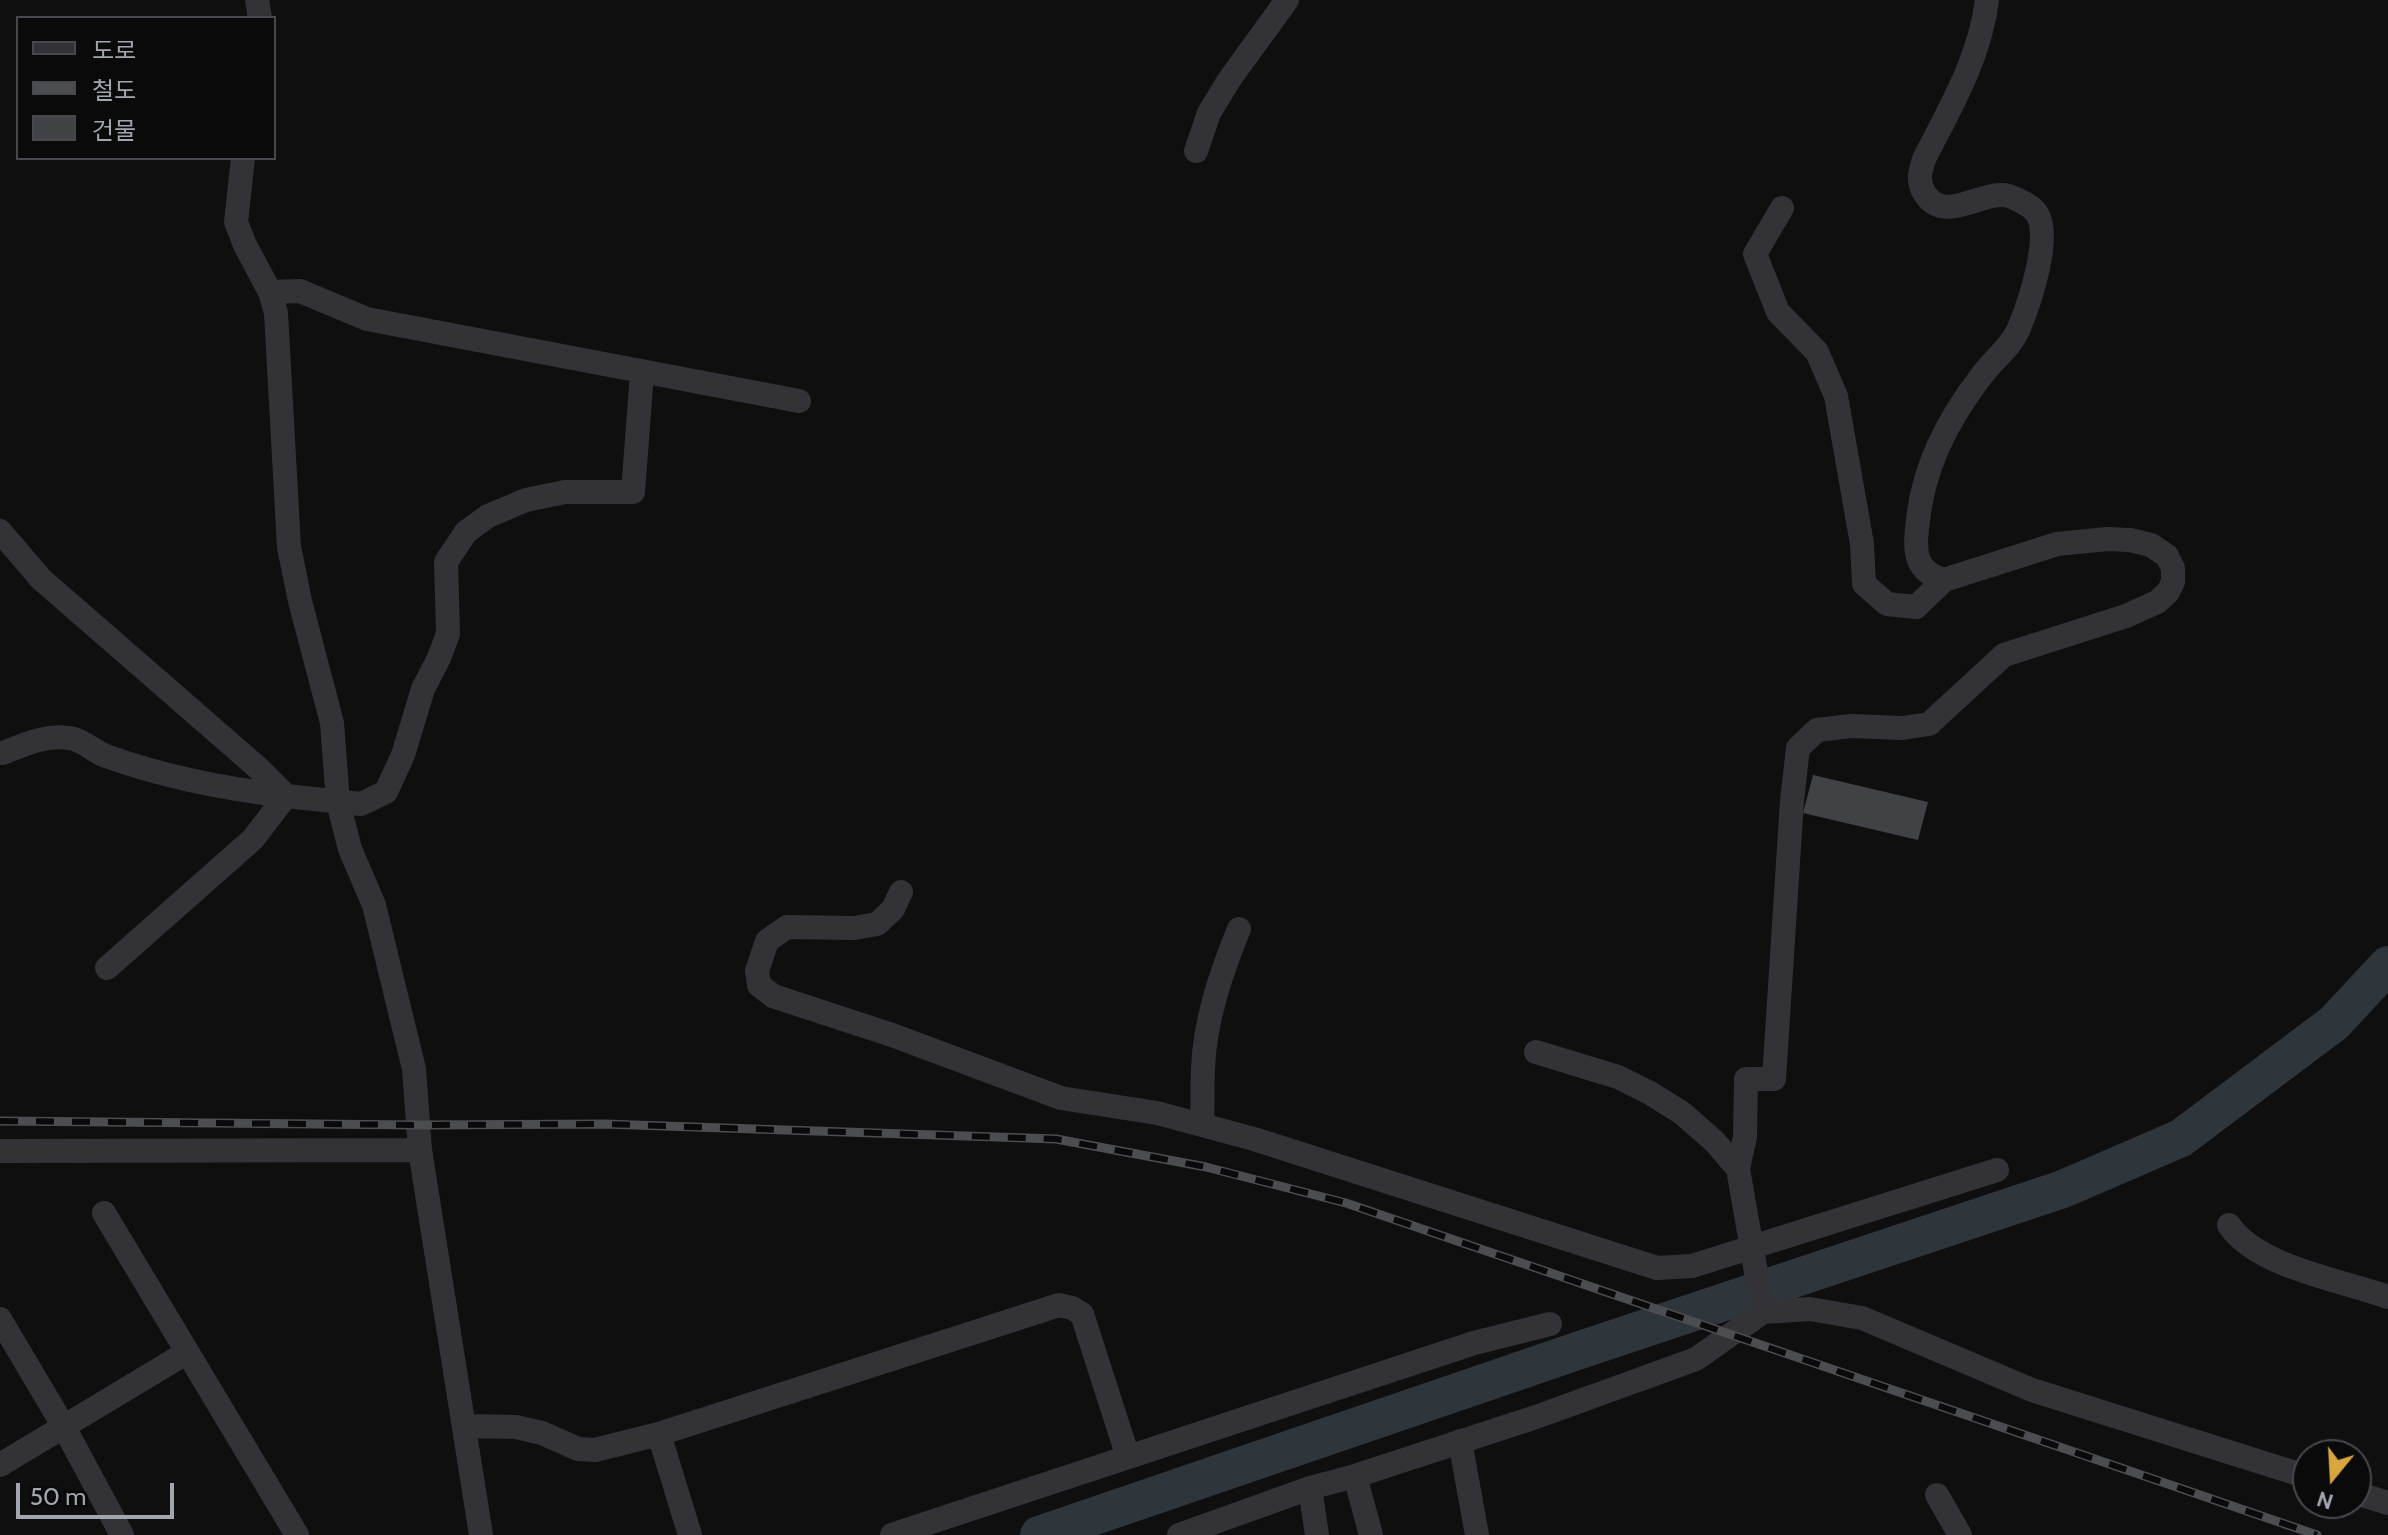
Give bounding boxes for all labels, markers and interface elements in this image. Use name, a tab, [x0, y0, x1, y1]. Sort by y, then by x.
legend	[16, 16, 276, 160]
text: 도로	[92, 36, 136, 65]
text: 철도	[92, 76, 136, 105]
text: 건물	[92, 116, 136, 145]
north arrow	[2292, 1439, 2372, 1519]
scale bar	[20, 1467, 178, 1517]
text: 50 m	[30, 1482, 86, 1511]
text: N	[2313, 1485, 2337, 1516]

